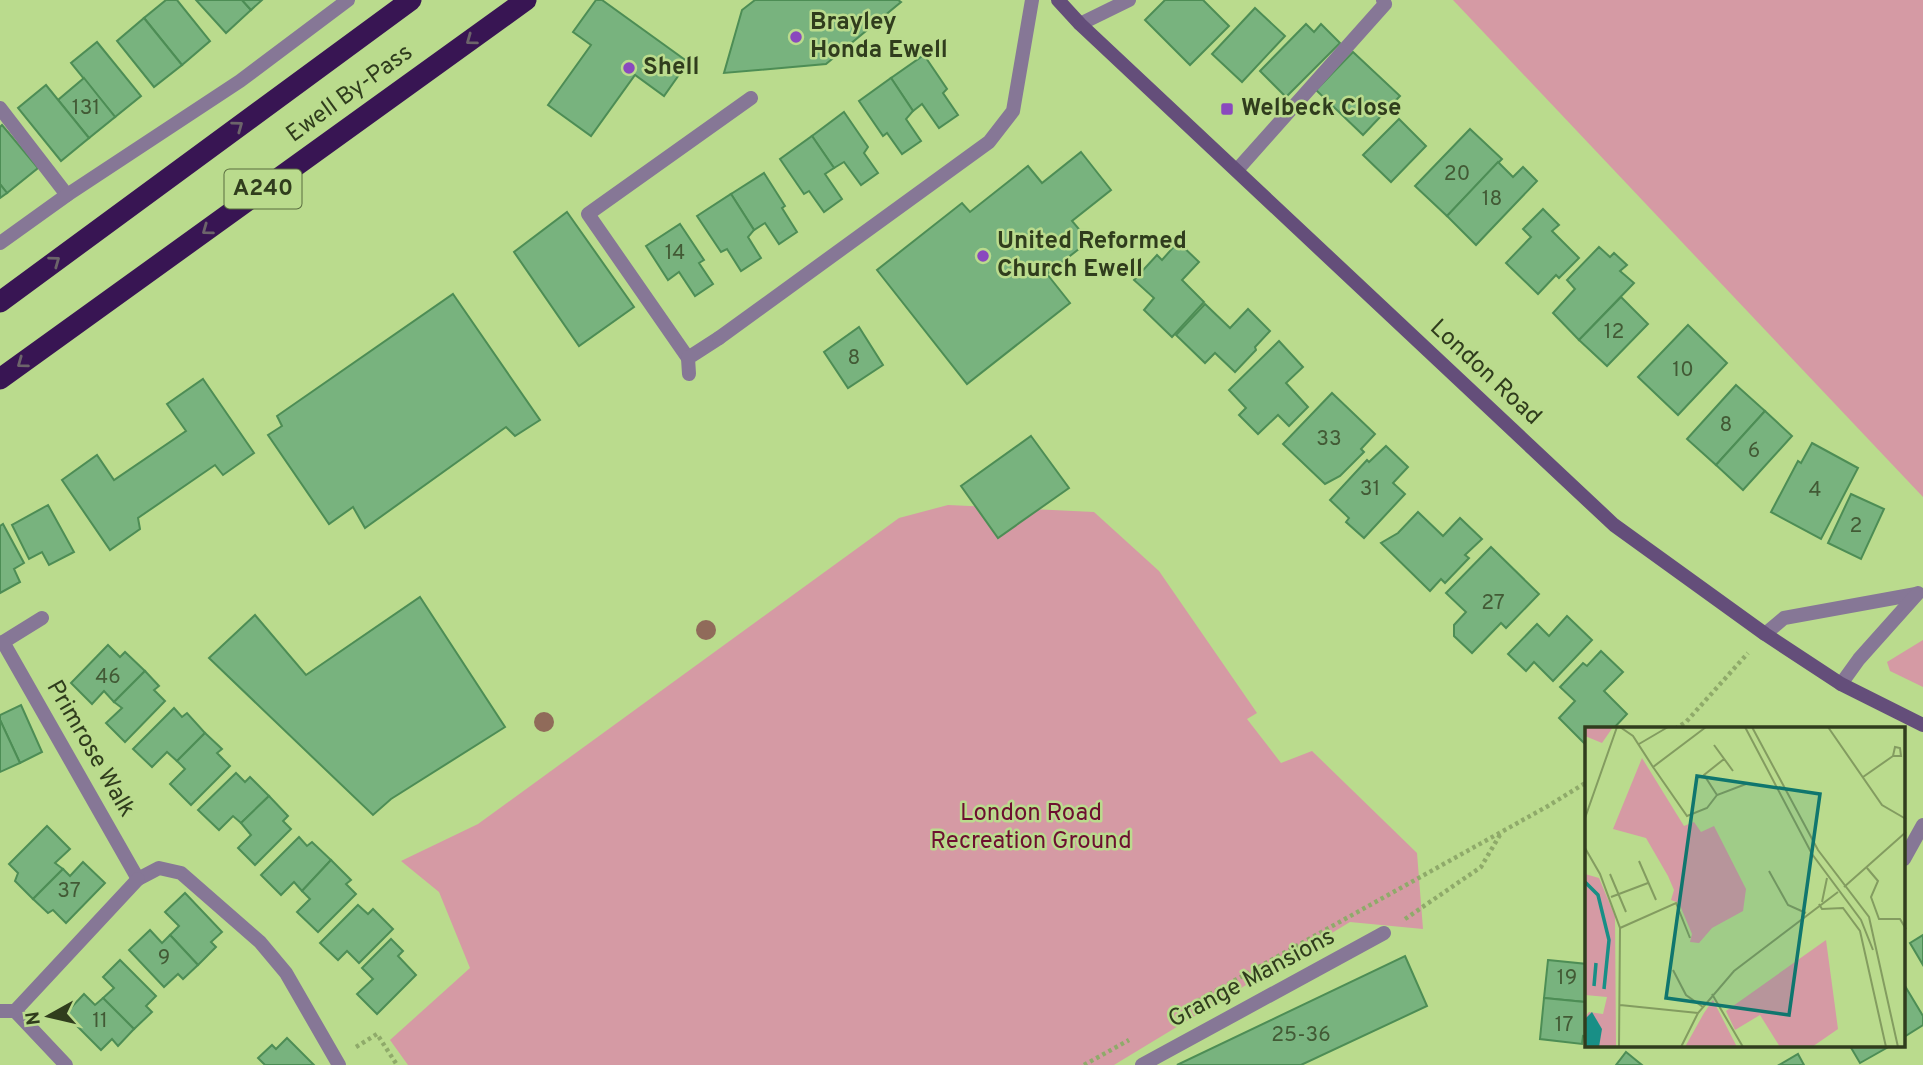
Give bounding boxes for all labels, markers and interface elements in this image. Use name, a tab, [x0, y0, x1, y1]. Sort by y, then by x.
place label: Brayley Honda Ewell	[810, 8, 948, 66]
marker: Brayley Honda Ewell	[788, 29, 804, 45]
one-way arrow	[466, 32, 479, 44]
street label: Ewell By-Pass	[281, 38, 419, 150]
place label: Shell	[643, 53, 699, 83]
marker: Shell	[621, 60, 637, 76]
place label: Welbeck Close	[1241, 94, 1402, 124]
house number: 131	[72, 95, 100, 122]
marker: Welbeck Close	[1219, 101, 1235, 117]
one-way arrow	[230, 122, 243, 135]
house number: 20	[1444, 161, 1470, 188]
road number: A240	[224, 170, 302, 208]
house number: 18	[1482, 186, 1502, 213]
one-way arrow	[202, 222, 215, 234]
place label: United Reformed Church Ewell	[997, 227, 1187, 285]
house number: 14	[665, 240, 685, 267]
marker: United Reformed Church Ewell	[975, 248, 991, 264]
one-way arrow	[47, 257, 60, 270]
street label: London Road	[1423, 314, 1547, 432]
house number: 12	[1604, 319, 1624, 346]
house number: 8	[848, 345, 860, 372]
one-way arrow	[17, 355, 30, 367]
house number: 10	[1672, 357, 1694, 384]
house number: 8	[1720, 412, 1732, 439]
house number: 33	[1316, 426, 1342, 453]
house number: 6	[1748, 438, 1760, 465]
house number: 31	[1360, 476, 1380, 503]
house number: 4	[1808, 477, 1822, 504]
house number: 2	[1850, 513, 1862, 540]
house number: 27	[1481, 590, 1505, 617]
house number: 46	[95, 664, 121, 691]
street label: Primrose Walk	[39, 675, 141, 823]
inset map	[1585, 727, 1906, 1048]
park label: London Road Recreation Ground	[930, 799, 1132, 857]
house number: 37	[57, 878, 81, 905]
street label: Grange Mansions	[1163, 922, 1341, 1036]
house number: 9	[158, 945, 170, 972]
house number: 19	[1557, 965, 1577, 992]
north arrow	[14, 981, 84, 1051]
house number: 11	[92, 1008, 108, 1035]
text: N	[21, 1010, 47, 1027]
house number: 17	[1555, 1012, 1573, 1039]
house number: 25-36	[1271, 1022, 1331, 1049]

